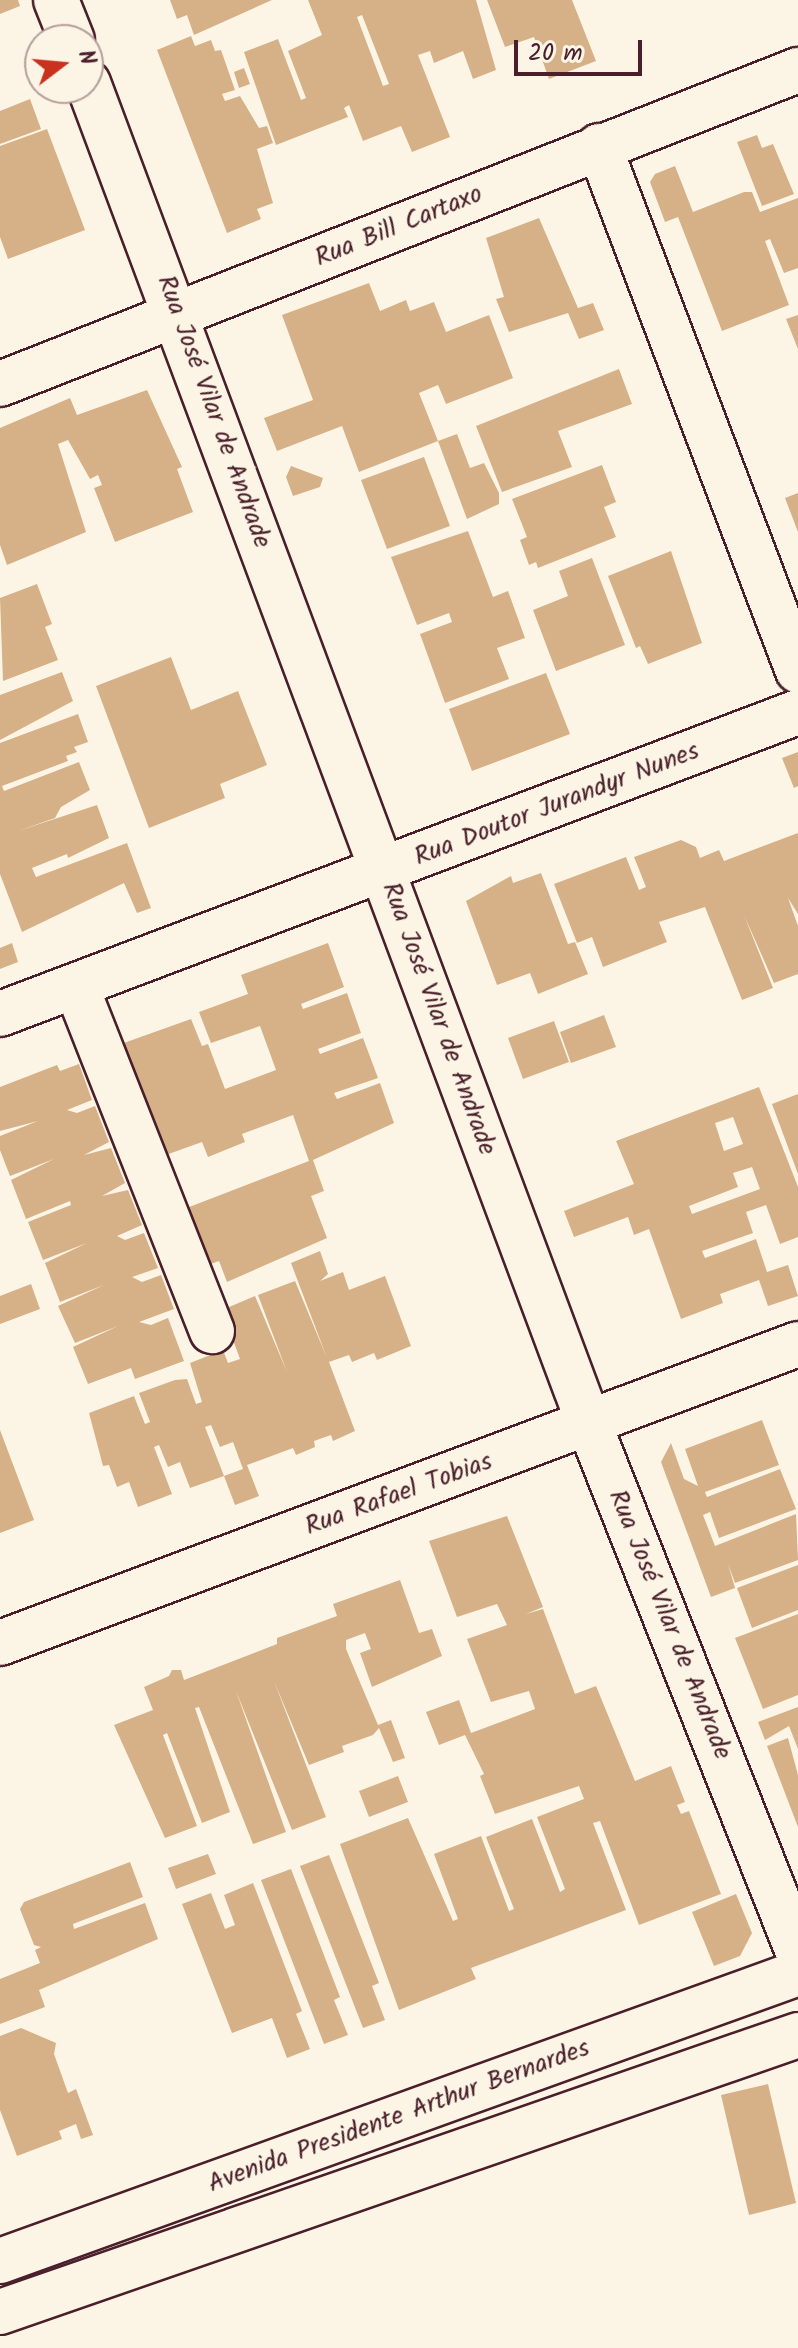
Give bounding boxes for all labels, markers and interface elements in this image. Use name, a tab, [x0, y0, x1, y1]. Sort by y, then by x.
north arrow	[24, 24, 104, 104]
scale bar	[518, 24, 646, 74]
text: 20 m	[528, 34, 583, 73]
text: N	[67, 46, 104, 69]
street label: Rua Bill Cartaxo	[311, 179, 487, 275]
street label: Rua José Vilar de Andrade	[149, 271, 277, 553]
street label: Rua Doutor Jurandyr Nunes	[410, 736, 704, 874]
street label: Rua José Vilar de Andrade	[374, 878, 502, 1160]
street label: Rua Rafael Tobias	[301, 1447, 497, 1543]
street label: Rua José Vilar de Andrade	[601, 1486, 737, 1764]
street label: Avenida Presidente Arthur Bernardes	[204, 2033, 594, 2201]

